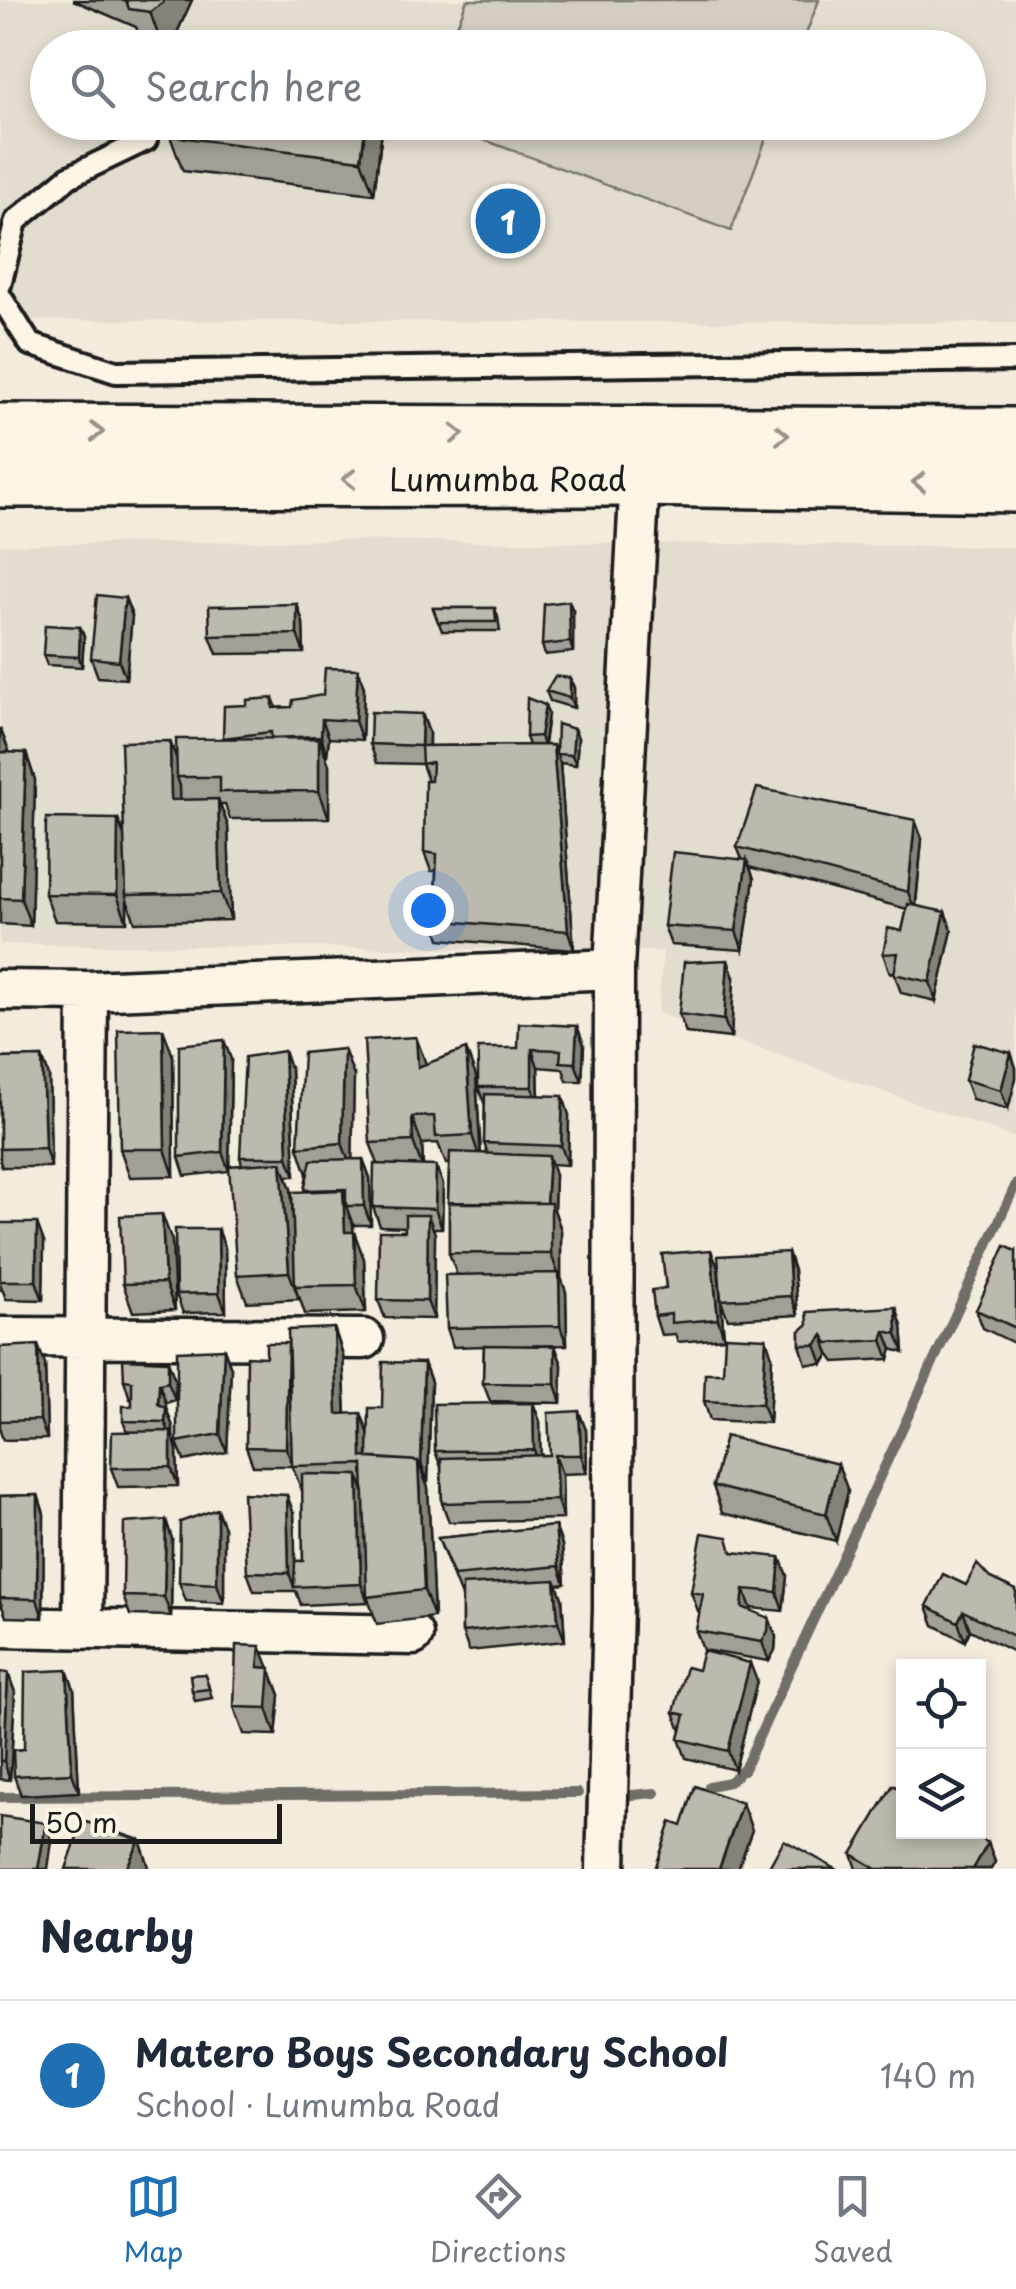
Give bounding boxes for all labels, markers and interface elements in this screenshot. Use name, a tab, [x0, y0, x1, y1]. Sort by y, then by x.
search box	[30, 30, 986, 140]
text: Search here	[145, 57, 362, 114]
icon: search	[65, 58, 120, 113]
pin: 1	[476, 184, 540, 258]
one-way arrow	[90, 421, 106, 443]
one-way arrow	[450, 423, 466, 445]
one-way arrow	[776, 424, 791, 446]
street label: Lumumba Road	[389, 454, 627, 502]
one-way arrow	[340, 468, 356, 490]
one-way arrow	[910, 471, 926, 493]
your location	[403, 885, 454, 936]
map controls	[896, 1659, 986, 1839]
button: locate	[896, 1659, 986, 1749]
button: layers	[896, 1749, 986, 1839]
scale bar	[30, 1799, 282, 1844]
text: 50 m	[45, 1800, 118, 1843]
text: Nearby	[40, 1903, 194, 1966]
text: Matero Boys Secondary School	[135, 2023, 728, 2080]
text: 1	[65, 2051, 80, 2099]
text: 140 m	[880, 2051, 976, 2099]
text: School · Lumumba Road	[135, 2080, 500, 2128]
tab: Map	[123, 2169, 183, 2272]
tab: Directions	[430, 2169, 566, 2272]
tab: Saved	[813, 2169, 893, 2272]

